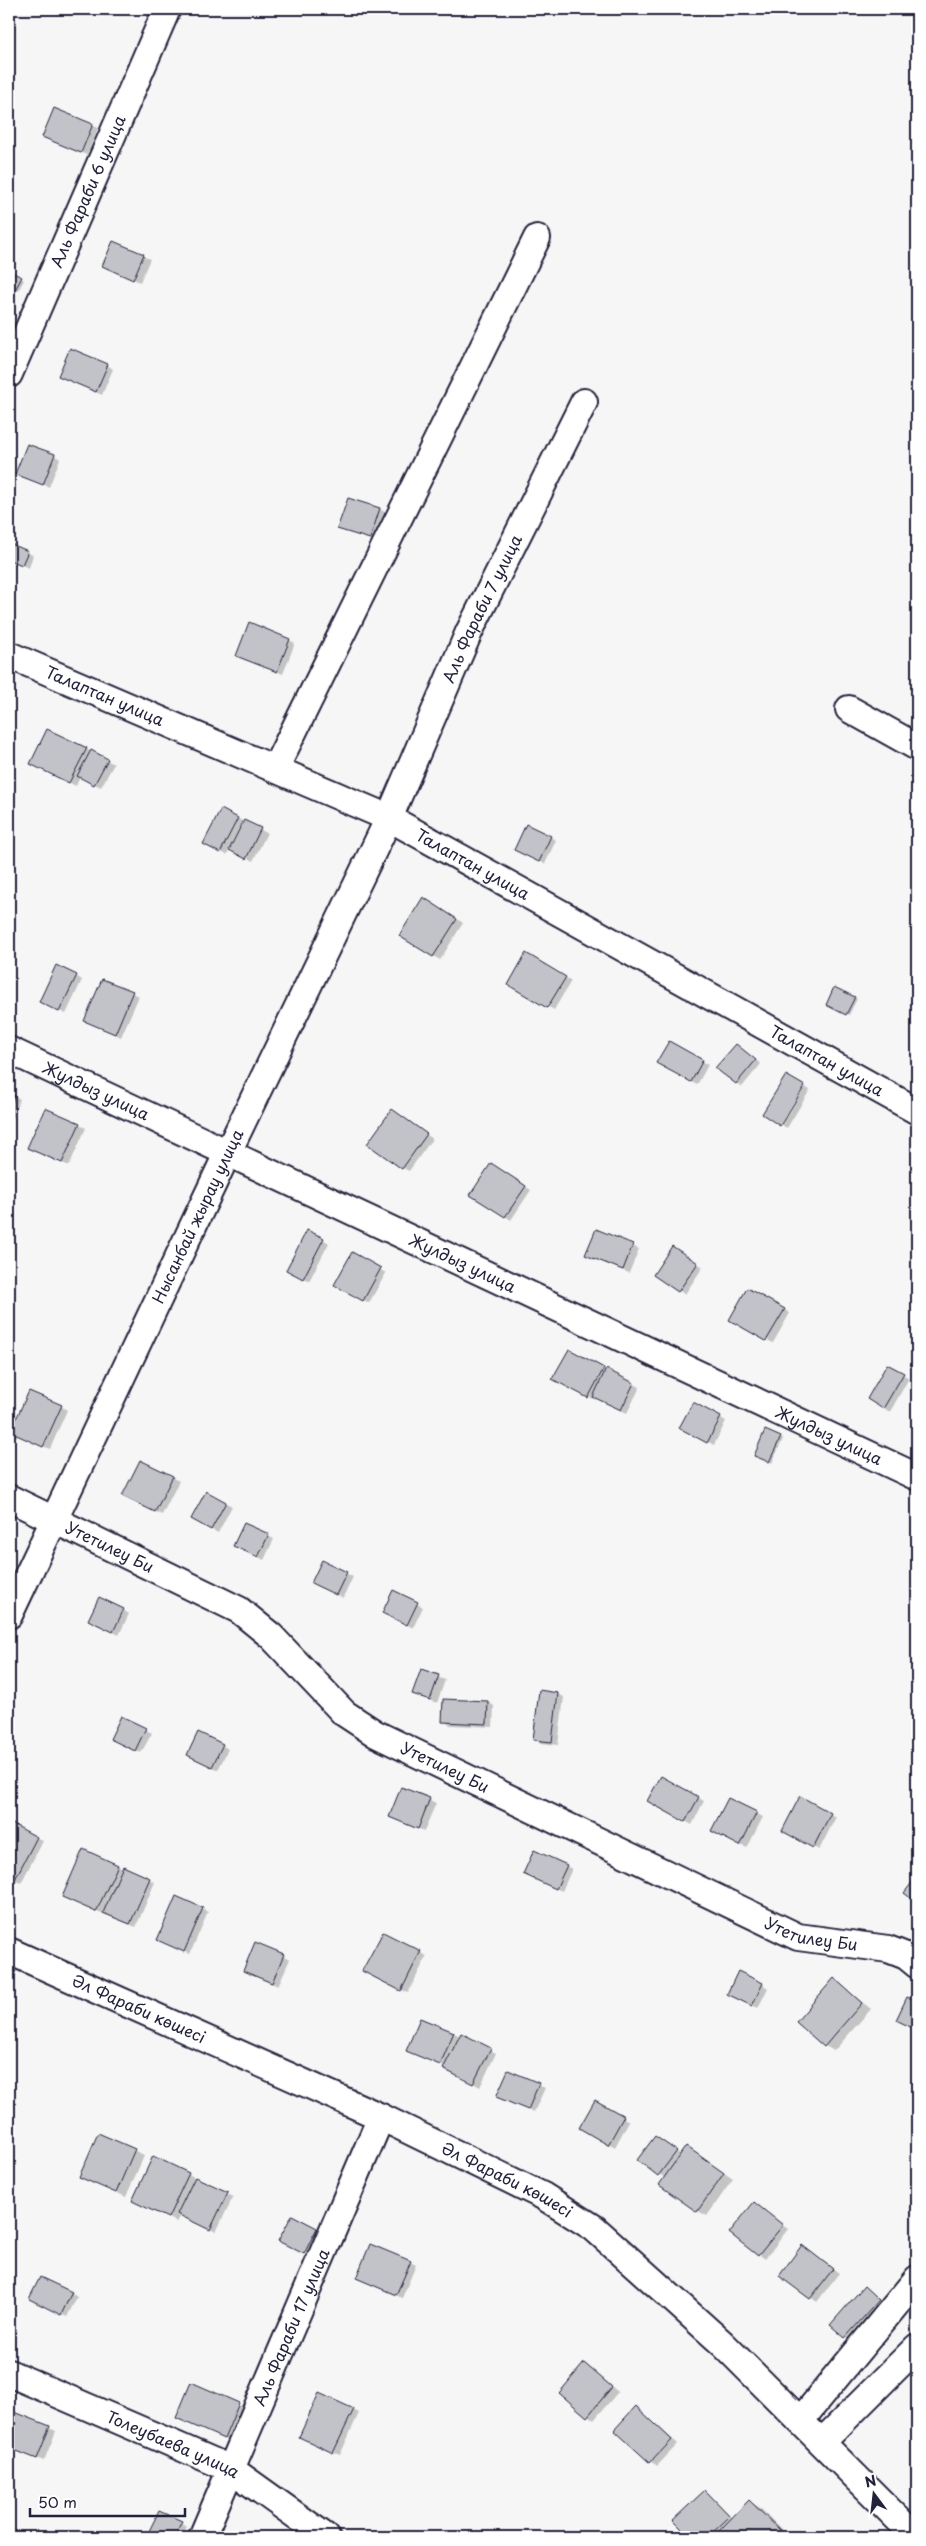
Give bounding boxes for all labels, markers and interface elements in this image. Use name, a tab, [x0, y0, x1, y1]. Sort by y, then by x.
street label: Аль Фараби 6 улица	[44, 111, 131, 271]
street label: Аль Фараби 7 улица	[436, 530, 527, 686]
street label: Талаптан улица	[42, 659, 168, 731]
street label: Талаптан улица	[412, 822, 534, 905]
street label: Талаптан улица	[766, 1019, 889, 1101]
street label: Жулдыз улица	[39, 1054, 154, 1125]
street label: Нысанбай жырау улица	[145, 1125, 248, 1307]
street label: Жулдыз улица	[405, 1227, 520, 1298]
street label: Жулдыз улица	[772, 1399, 887, 1470]
street label: Утетилеу Би	[62, 1514, 158, 1578]
street label: Утетилеу Би	[397, 1735, 494, 1798]
street label: Утетилеу Би	[761, 1910, 859, 1956]
street label: Әл Фараби көшесі	[68, 1968, 210, 2048]
street label: Әл Фараби көшесі	[438, 2135, 578, 2223]
street label: Аль Фараби 17 улица	[246, 2244, 335, 2409]
street label: Толеубаева улица	[103, 2404, 246, 2483]
north arrow	[848, 2468, 898, 2518]
text: N	[862, 2469, 879, 2493]
scale bar	[30, 2486, 185, 2518]
text: 50 m	[38, 2490, 77, 2513]

